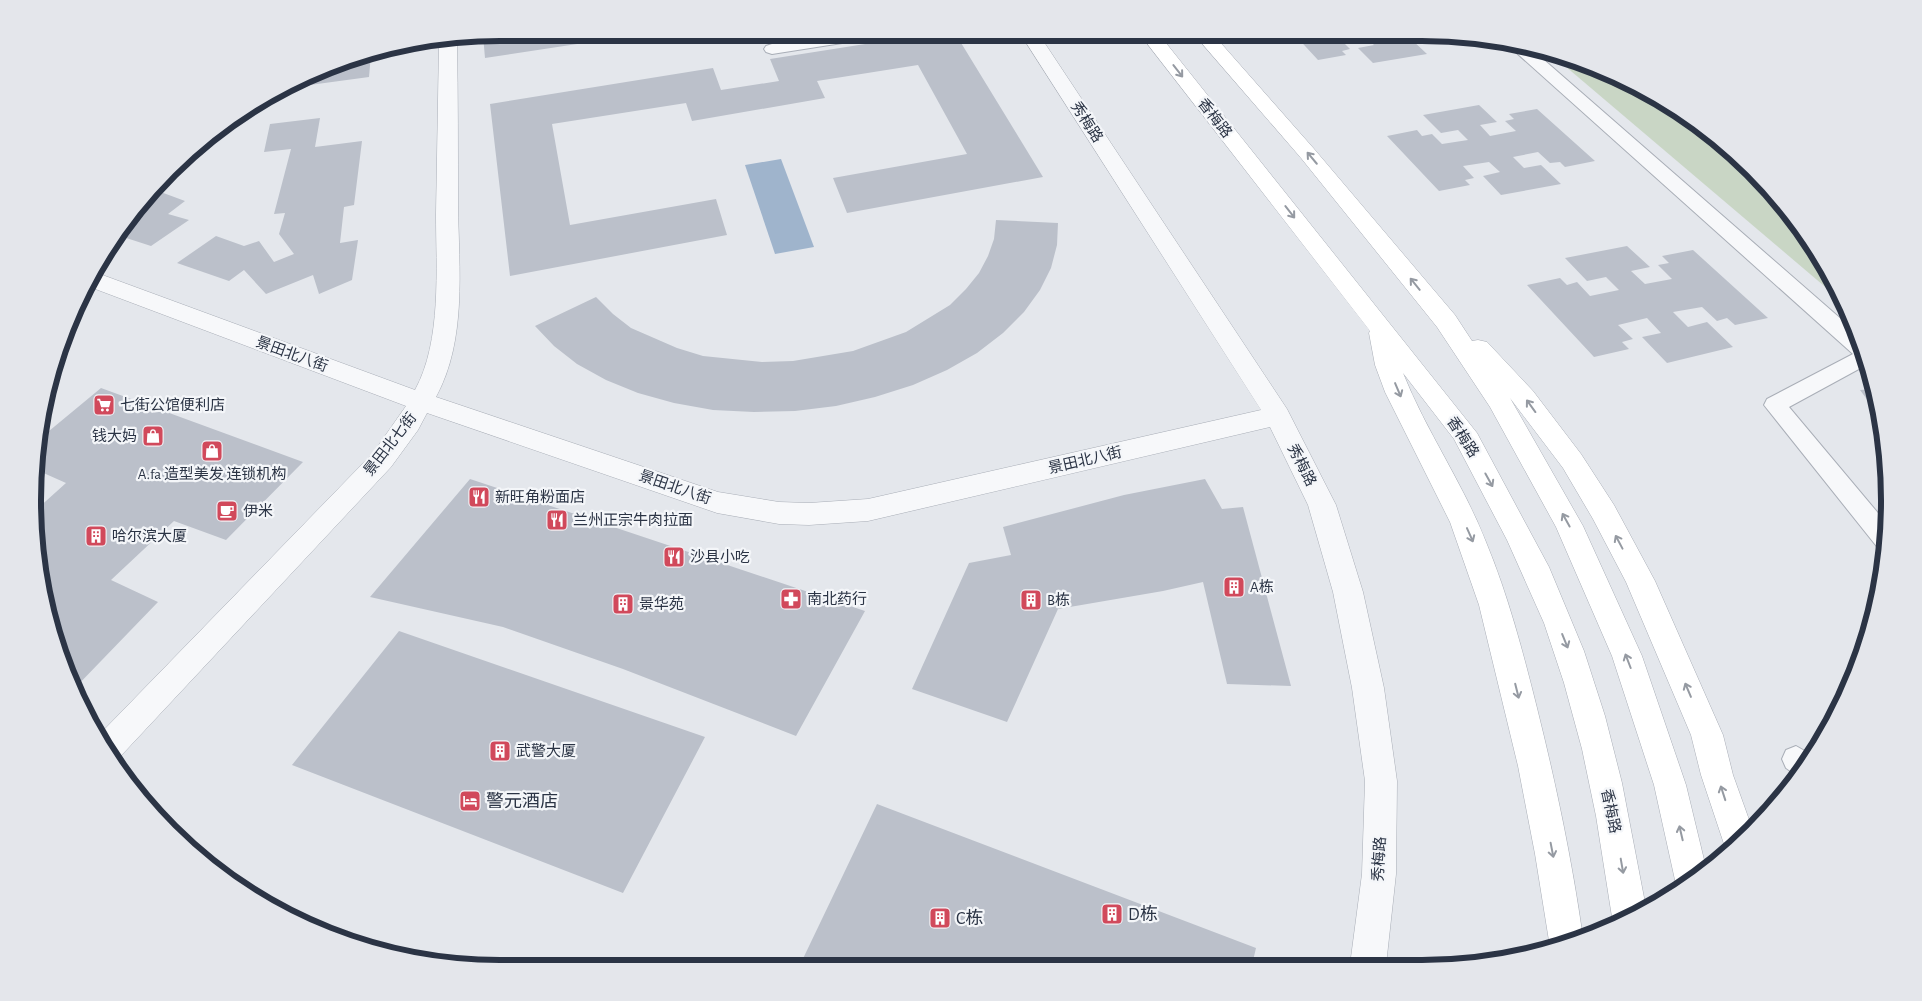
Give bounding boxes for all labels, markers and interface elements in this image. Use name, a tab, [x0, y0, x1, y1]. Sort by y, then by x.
one-way arrow	[1172, 65, 1183, 78]
street label: 香梅路	[1195, 95, 1235, 141]
street label: 秀梅路	[1068, 99, 1106, 145]
one-way arrow	[1306, 152, 1317, 165]
one-way arrow	[1284, 206, 1295, 219]
one-way arrow	[1409, 278, 1420, 291]
street label: 景田北八街	[254, 333, 330, 374]
one-way arrow	[1393, 382, 1403, 397]
supermarket icon: 七街公馆便利店	[92, 393, 116, 417]
place label: 七街公馆便利店	[120, 397, 225, 413]
one-way arrow	[1526, 399, 1536, 413]
street label: 景田北七街	[360, 409, 419, 478]
street label: 香梅路	[1444, 414, 1482, 460]
shop icon: 钱大妈	[141, 424, 165, 448]
place label: 钱大妈	[92, 427, 137, 444]
shop icon: A.fa 造型美发 连锁机构	[200, 439, 224, 463]
street label: 秀梅路	[1285, 441, 1319, 489]
street label: 景田北八街	[1046, 443, 1123, 476]
place label: A.fa 造型美发 连锁机构	[138, 466, 286, 482]
street label: 景田北八街	[637, 466, 713, 507]
one-way arrow	[1484, 472, 1494, 487]
restaurant icon: 新旺角粉面店	[467, 485, 491, 509]
place label: 新旺角粉面店	[495, 488, 585, 505]
cafe icon: 伊米	[215, 499, 239, 523]
place label: 伊米	[243, 503, 273, 519]
restaurant icon: 兰州正宗牛肉拉面	[545, 508, 569, 532]
place label: 兰州正宗牛肉拉面	[573, 511, 693, 528]
one-way arrow	[1560, 514, 1570, 528]
building icon: 哈尔滨大厦	[84, 524, 108, 548]
place label: 哈尔滨大厦	[112, 528, 187, 544]
one-way arrow	[1465, 528, 1475, 543]
one-way arrow	[1614, 536, 1624, 550]
restaurant icon: 沙县小吃	[662, 545, 686, 569]
place label: 沙县小吃	[690, 549, 750, 565]
building icon: A栋	[1222, 575, 1246, 599]
place label: A栋	[1250, 578, 1274, 595]
pharmacy icon: 南北药行	[779, 587, 803, 611]
building icon: B栋	[1019, 588, 1043, 612]
place label: 南北药行	[807, 590, 867, 607]
place label: B栋	[1047, 591, 1070, 608]
building icon: 景华苑	[611, 592, 635, 616]
place label: 景华苑	[639, 595, 684, 612]
one-way arrow	[1561, 633, 1571, 648]
one-way arrow	[1623, 654, 1632, 669]
one-way arrow	[1513, 682, 1522, 698]
one-way arrow	[1682, 683, 1692, 698]
building icon: 武警大厦	[488, 739, 512, 763]
place label: 武警大厦	[516, 743, 576, 759]
one-way arrow	[1718, 786, 1727, 802]
street label: 香梅路	[1598, 787, 1624, 835]
hotel icon: 警元酒店	[458, 789, 482, 813]
place label: 警元酒店	[486, 791, 558, 811]
one-way arrow	[1676, 825, 1685, 841]
street label: 秀梅路	[1370, 836, 1388, 882]
one-way arrow	[1547, 841, 1557, 857]
one-way arrow	[1617, 858, 1627, 874]
building icon: D栋	[1100, 902, 1124, 926]
place label: D栋	[1128, 904, 1158, 924]
building icon: C栋	[928, 906, 952, 930]
place label: C栋	[956, 908, 983, 928]

